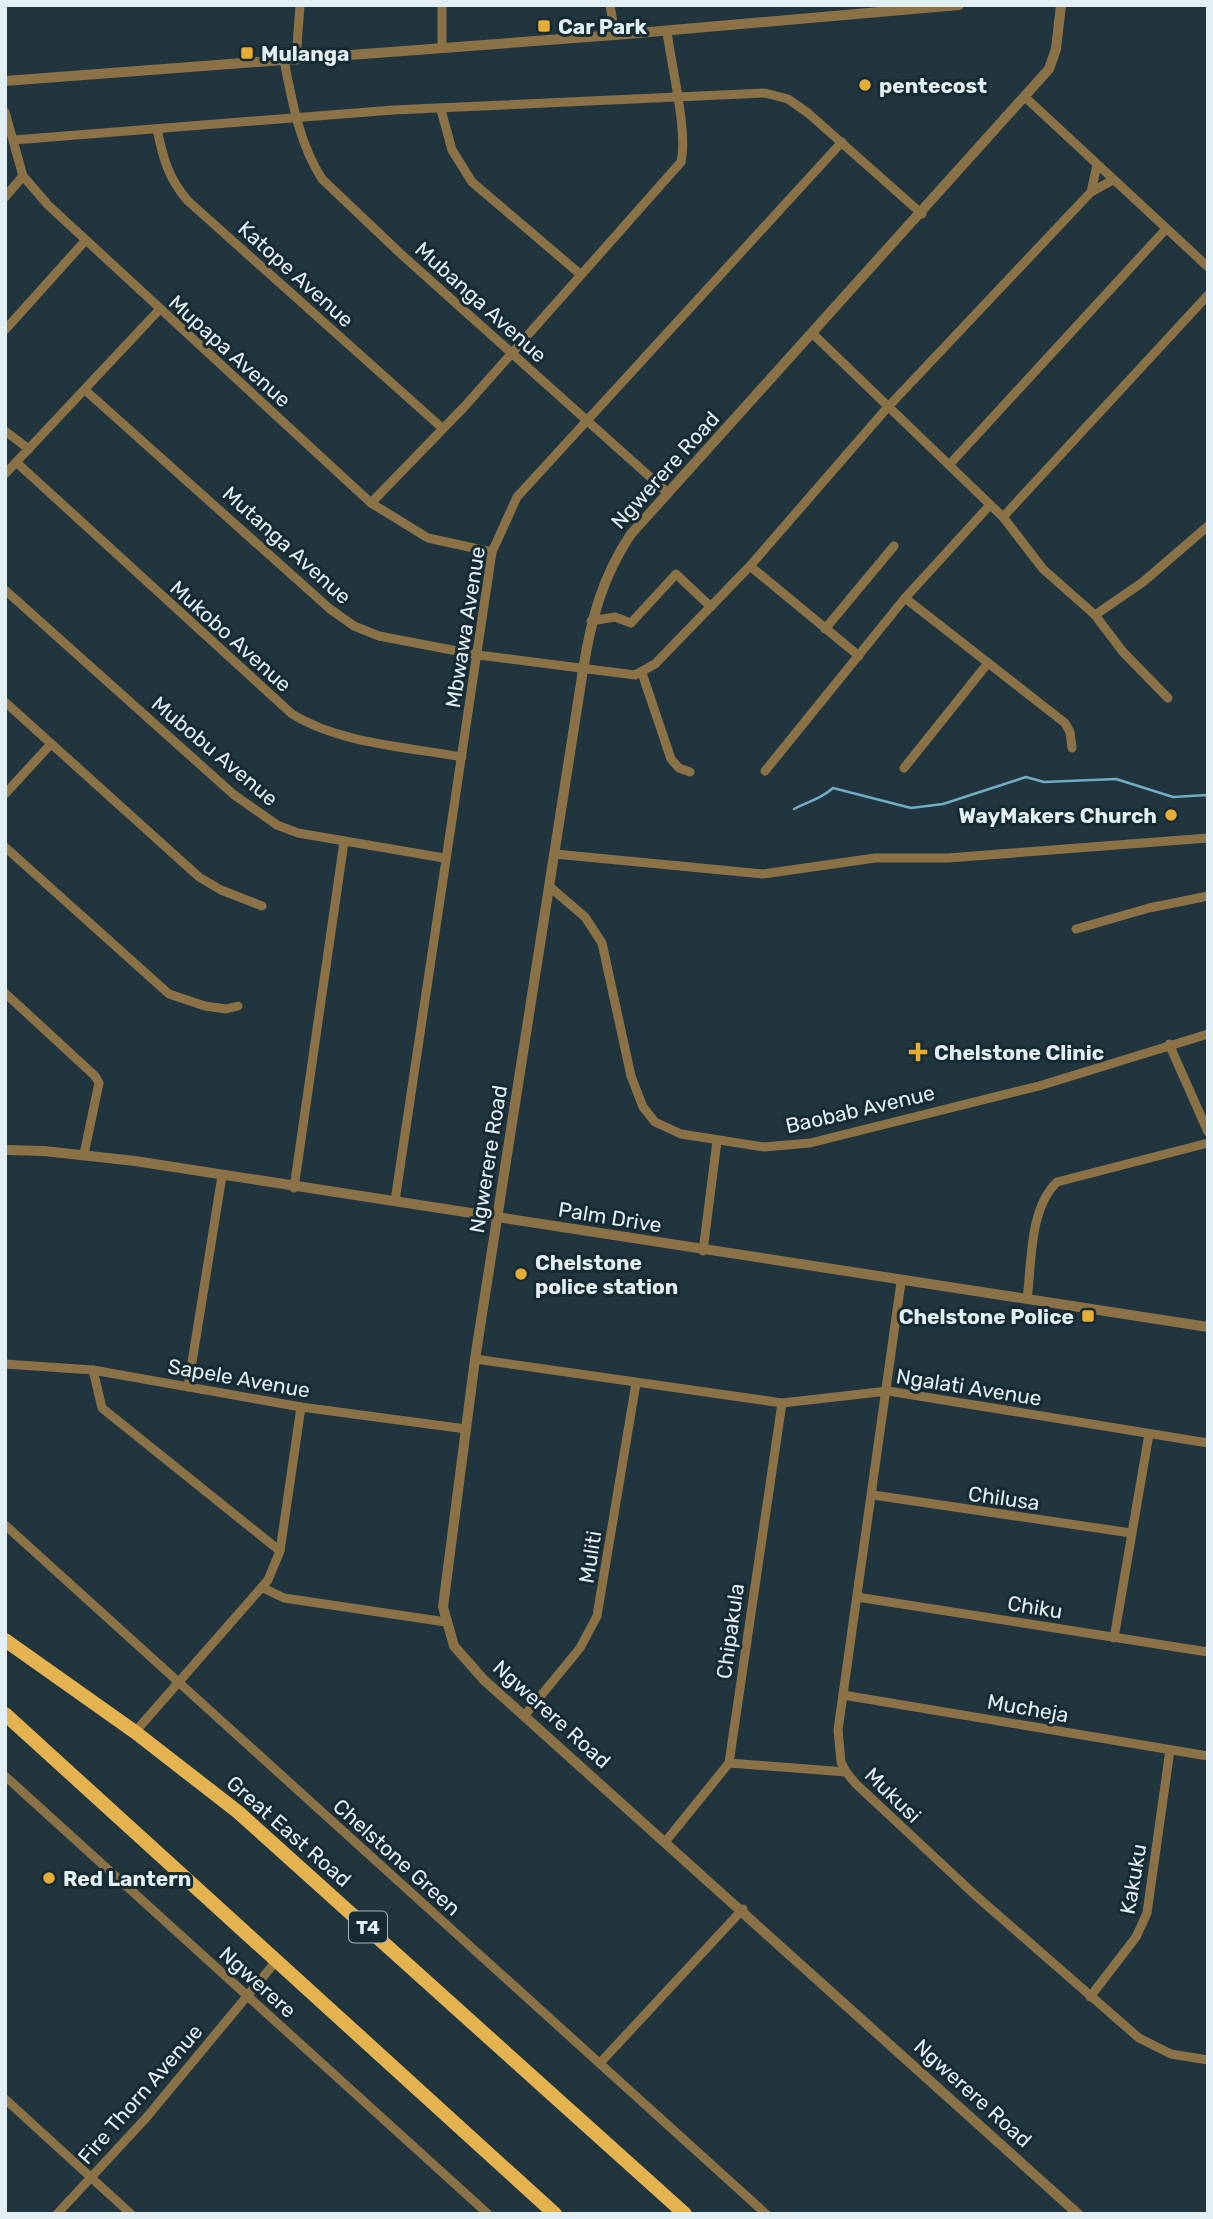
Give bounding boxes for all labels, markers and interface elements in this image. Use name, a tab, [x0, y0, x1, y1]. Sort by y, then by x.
place label: Car Park	[558, 14, 648, 39]
marker: Car Park	[536, 18, 552, 34]
place label: Mulanga	[261, 41, 349, 66]
marker: Mulanga	[239, 45, 255, 61]
place label: pentecost	[879, 73, 987, 98]
marker: pentecost	[857, 77, 873, 93]
street label: Katope Avenue	[233, 216, 359, 332]
street label: Mubanga Avenue	[410, 236, 552, 368]
street label: Mupapa Avenue	[164, 290, 296, 412]
street label: Ngwerere Road	[606, 406, 724, 534]
street label: Mutanga Avenue	[218, 481, 356, 609]
street label: Mbwawa Avenue	[440, 544, 490, 710]
street label: Mukobo Avenue	[165, 575, 297, 697]
street label: Mubobu Avenue	[147, 691, 283, 811]
place label: WayMakers Church	[958, 803, 1157, 828]
marker: WayMakers Church	[1163, 807, 1179, 823]
place label: Chelstone Clinic	[934, 1040, 1104, 1065]
marker: Chelstone Clinic	[908, 1042, 928, 1062]
street label: Baobab Avenue	[783, 1080, 937, 1138]
street label: Ngwerere Road	[464, 1083, 512, 1235]
street label: Palm Drive	[557, 1196, 663, 1238]
place label: Chelstone police station	[535, 1250, 678, 1299]
marker: Chelstone police station	[513, 1266, 529, 1282]
place label: Chelstone Police	[899, 1304, 1074, 1329]
marker: Chelstone Police	[1080, 1308, 1096, 1324]
street label: Sapele Avenue	[166, 1353, 312, 1403]
street label: Ngalati Avenue	[895, 1363, 1043, 1411]
street label: Chilusa	[967, 1481, 1041, 1515]
street label: Muliti	[574, 1529, 606, 1585]
street label: Chipakula	[711, 1582, 749, 1680]
street label: Chiku	[1006, 1590, 1064, 1624]
street label: Ngwerere Road	[488, 1655, 616, 1773]
street label: Mucheja	[985, 1689, 1071, 1727]
street label: Mukusi	[860, 1762, 926, 1828]
street label: Great East Road	[222, 1770, 356, 1892]
street label: Chelstone Green	[328, 1793, 466, 1921]
street label: Kakuku	[1115, 1842, 1151, 1916]
place label: Red Lantern	[63, 1866, 191, 1891]
marker: Red Lantern	[41, 1870, 57, 1886]
road number: T4	[349, 1912, 387, 1942]
street label: Ngwerere	[215, 1941, 301, 2023]
street label: Fire Thorn Avenue	[73, 2019, 207, 2169]
street label: Ngwerere Road	[909, 2034, 1037, 2152]

